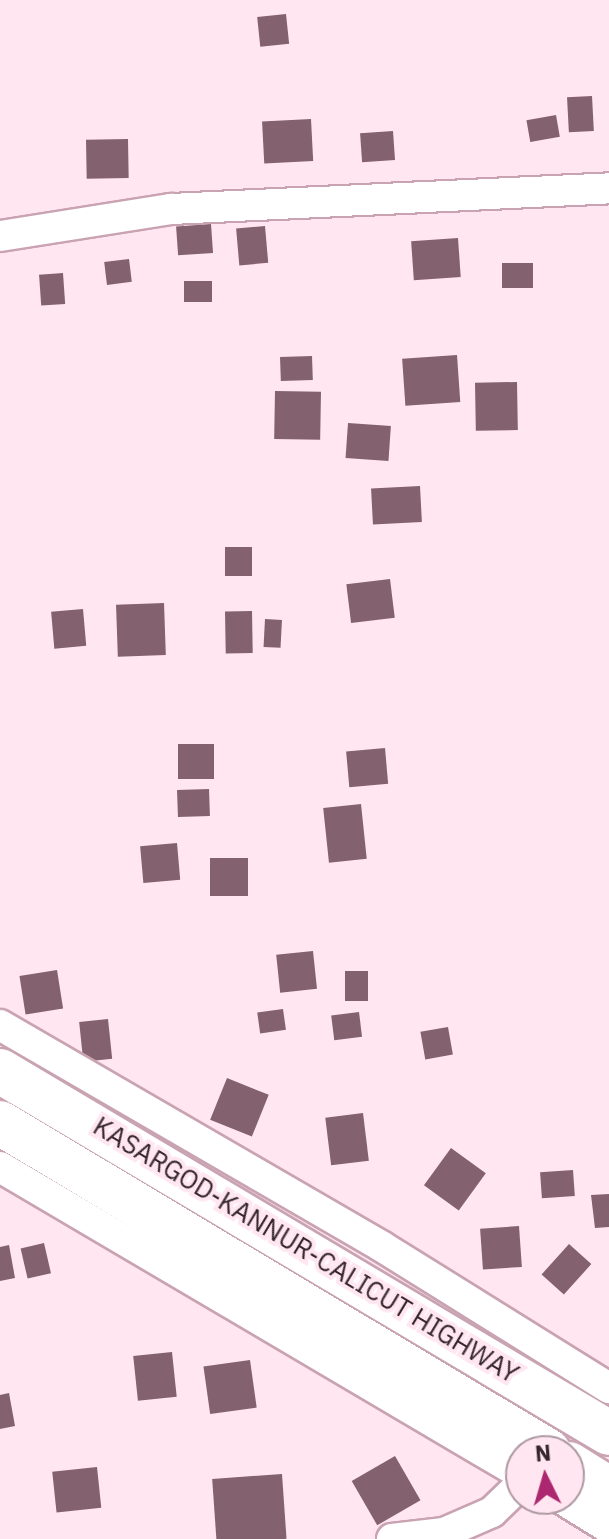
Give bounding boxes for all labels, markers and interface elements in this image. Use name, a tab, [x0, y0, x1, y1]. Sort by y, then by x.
street label: KASARGOD-KANNUR-CALICUT HIGHWAY	[88, 1110, 524, 1390]
north arrow	[505, 1435, 585, 1515]
text: N	[534, 1437, 552, 1468]

